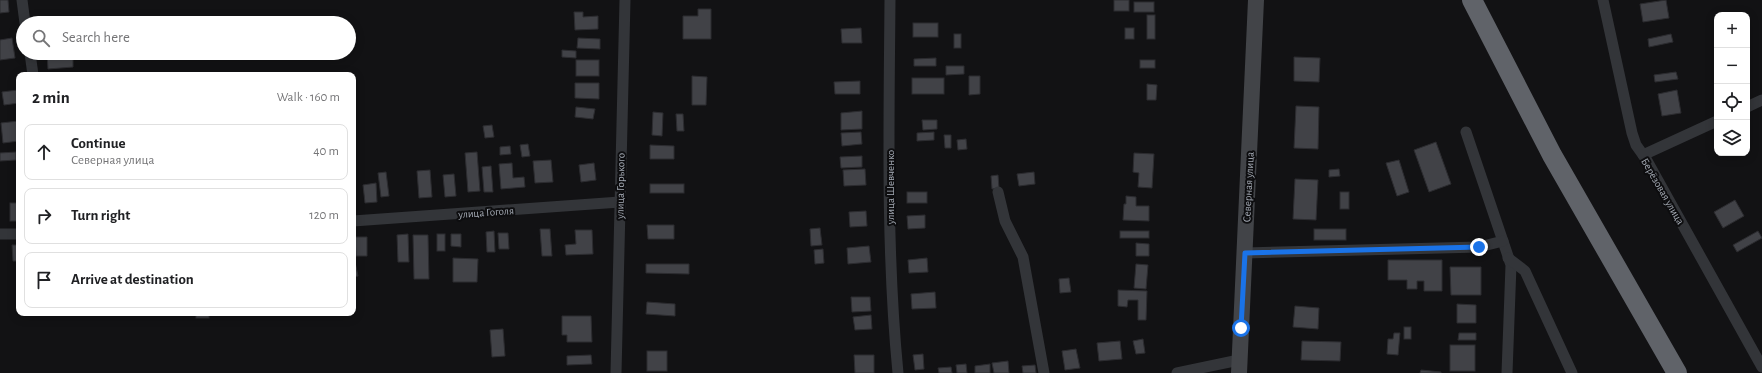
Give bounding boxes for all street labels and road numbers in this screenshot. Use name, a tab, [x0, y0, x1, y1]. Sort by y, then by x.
street label: улица Шевченко	[885, 150, 896, 225]
street label: Северная улица	[1241, 151, 1256, 223]
street label: улица Горького	[614, 153, 627, 220]
street label: Берёзовая улица	[1639, 156, 1686, 226]
street label: улица Гоголя	[457, 205, 514, 220]

